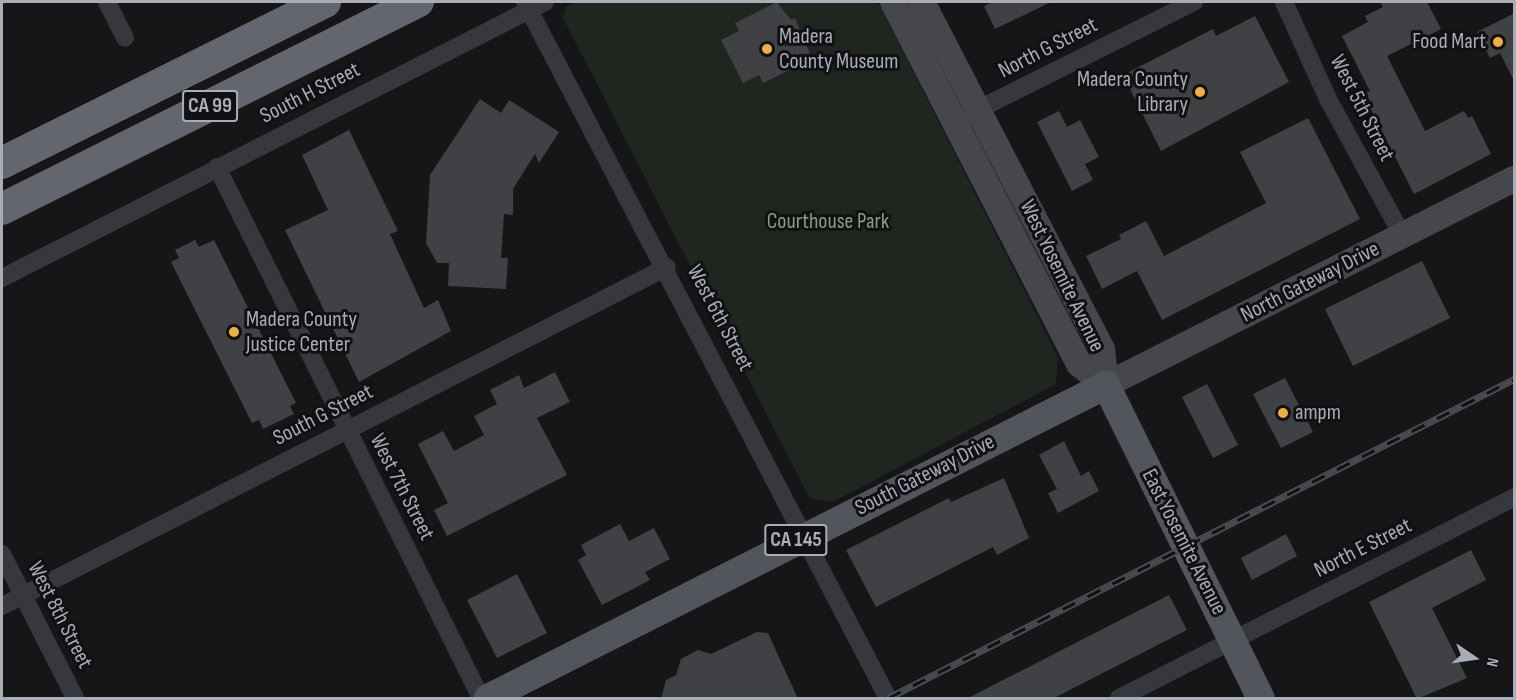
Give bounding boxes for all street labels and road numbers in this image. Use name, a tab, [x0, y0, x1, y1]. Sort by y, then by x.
street label: North G Street	[994, 12, 1102, 84]
street label: West 5th Street	[1324, 50, 1400, 166]
street label: South H Street	[256, 57, 364, 129]
road number: CA 99	[182, 88, 238, 124]
street label: West Yosemite Avenue	[1014, 196, 1110, 356]
street label: North Gateway Drive	[1236, 236, 1384, 328]
street label: West 6th Street	[681, 260, 759, 376]
street label: South G Street	[269, 379, 377, 451]
street label: West 7th Street	[364, 429, 440, 545]
street label: South Gateway Drive	[851, 429, 999, 521]
street label: East Yosemite Avenue	[1136, 465, 1232, 619]
street label: North E Street	[1310, 512, 1416, 584]
road number: CA 145	[763, 522, 829, 558]
street label: West 8th Street	[22, 557, 98, 673]

